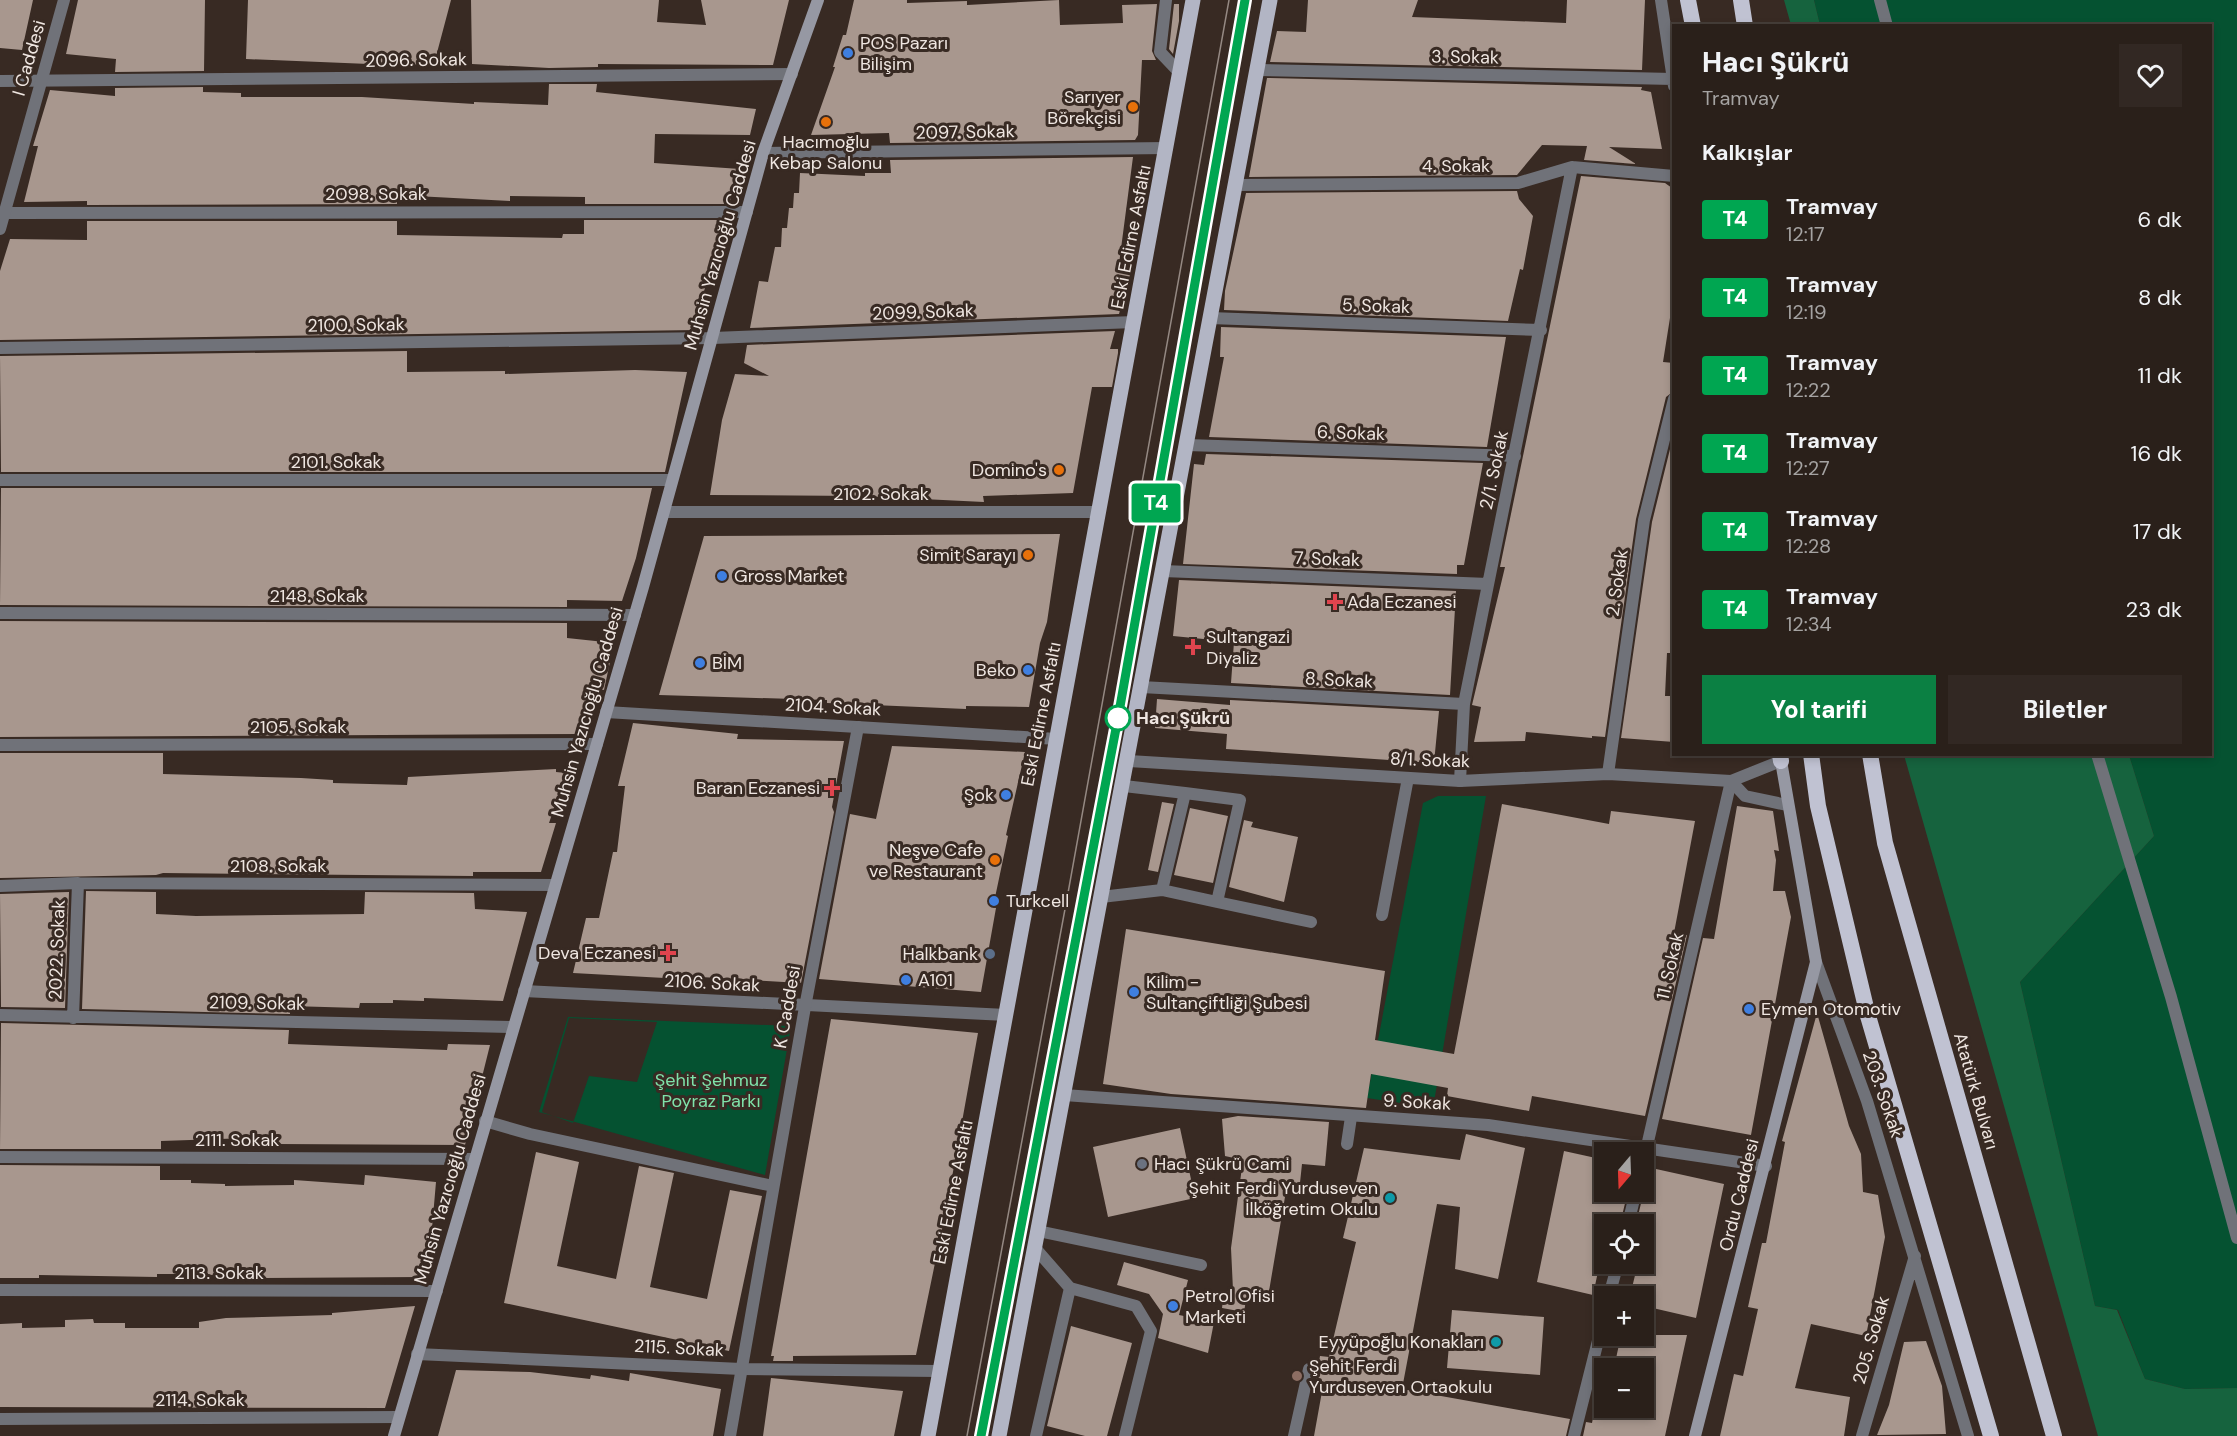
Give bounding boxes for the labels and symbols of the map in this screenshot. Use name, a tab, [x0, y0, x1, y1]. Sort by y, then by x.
street label: I Caddesi	[7, 17, 51, 99]
place label: POS Pazarı Bilişim	[860, 31, 948, 76]
street label: 3. Sokak	[1431, 44, 1499, 70]
marker: POS Pazarı Bilişim	[841, 46, 855, 60]
street label: 2096. Sokak	[365, 47, 467, 73]
place label: Sarıyer Börekçisi	[1047, 85, 1121, 130]
marker: Sarıyer Börekçisi	[1126, 100, 1140, 114]
marker: Hacımoğlu Kebap Salonu	[819, 115, 833, 129]
street label: 2097. Sokak	[915, 119, 1015, 145]
place label: Hacımoğlu Kebap Salonu	[770, 130, 882, 175]
street label: Muhsin Yazıcıoğlu Caddesi	[678, 137, 762, 353]
street label: 4. Sokak	[1422, 154, 1490, 178]
street label: Eski Edirne Asfaltı	[1105, 163, 1157, 311]
street label: 2098. Sokak	[325, 182, 427, 206]
street label: 5. Sokak	[1341, 293, 1411, 319]
street label: 2099. Sokak	[872, 298, 974, 326]
street label: 2100. Sokak	[307, 312, 405, 338]
street label: 6. Sokak	[1317, 420, 1385, 446]
street label: 2/1. Sokak	[1474, 428, 1514, 512]
street label: 2101. Sokak	[290, 450, 382, 474]
place label: Domino's	[972, 458, 1047, 482]
marker: Domino's	[1052, 463, 1066, 477]
street label: 2102. Sokak	[833, 482, 929, 506]
line badge: T4	[1129, 484, 1183, 522]
place label: Simit Sarayı	[919, 543, 1016, 567]
street label: 7. Sokak	[1294, 546, 1360, 572]
marker: Simit Sarayı	[1021, 548, 1035, 562]
street label: 2. Sokak	[1600, 548, 1634, 618]
place label: Gross Market	[734, 564, 844, 588]
marker: Gross Market	[715, 569, 729, 583]
street label: 2148. Sokak	[269, 584, 365, 608]
place label: Ada Eczanesi	[1347, 590, 1456, 614]
marker: Ada Eczanesi	[1328, 595, 1342, 609]
street label: Muhsin Yazıcıoğlu Caddesi	[545, 604, 629, 820]
place label: Sultangazi Diyaliz	[1206, 625, 1290, 670]
marker: Sultangazi Diyaliz	[1184, 638, 1202, 656]
street label: Eski Edirne Asfaltı	[1015, 640, 1067, 788]
place label: BİM	[712, 651, 742, 675]
marker: BİM	[693, 656, 707, 670]
place label: Beko	[976, 658, 1016, 682]
marker: Beko	[1021, 663, 1035, 677]
street label: 8. Sokak	[1304, 666, 1374, 694]
street label: 2104. Sokak	[784, 692, 882, 722]
marker: Hacı Şükrü	[1105, 705, 1131, 731]
place label: Hacı Şükrü	[1136, 706, 1230, 730]
street label: 2105. Sokak	[250, 715, 346, 739]
street label: 8/1. Sokak	[1389, 747, 1471, 773]
place label: Baran Eczanesi	[696, 776, 820, 800]
marker: Baran Eczanesi	[825, 781, 839, 795]
place label: Şok	[964, 783, 994, 807]
marker: Şok	[999, 788, 1013, 802]
place label: Neşve Cafe ve Restaurant	[869, 838, 983, 883]
marker: Neşve Cafe ve Restaurant	[988, 853, 1002, 867]
street label: 2108. Sokak	[230, 854, 326, 878]
place label: Turkcell	[1006, 889, 1069, 913]
marker: Turkcell	[987, 894, 1001, 908]
street label: 2022. Sokak	[43, 899, 71, 1001]
street label: 11. Sokak	[1651, 930, 1689, 1002]
place label: Deva Eczanesi	[538, 941, 656, 965]
place label: Halkbank	[902, 942, 978, 966]
marker: Deva Eczanesi	[661, 946, 675, 960]
marker: Halkbank	[983, 947, 997, 961]
street label: K Caddesi	[768, 964, 806, 1050]
street label: 2106. Sokak	[663, 968, 761, 998]
place label: A101	[918, 968, 953, 992]
place label: Kilim - Sultançiftliği Şubesi	[1146, 970, 1308, 1015]
marker: A101	[899, 973, 913, 987]
marker: Kilim - Sultançiftliği Şubesi	[1127, 985, 1141, 999]
street label: 2109. Sokak	[209, 990, 305, 1016]
place label: Eymen Otomotiv	[1761, 997, 1901, 1021]
marker: Eymen Otomotiv	[1742, 1002, 1756, 1016]
street label: Atatürk Bulvarı	[1948, 1030, 2004, 1152]
street label: 203. Sokak	[1857, 1047, 1909, 1141]
park label: Şehit Şehmuz Poyraz Parkı	[655, 1068, 767, 1113]
street label: Muhsin Yazıcıoğlu Caddesi	[408, 1071, 492, 1287]
street label: 9. Sokak	[1382, 1088, 1452, 1116]
street label: Eski Edirne Asfaltı	[927, 1118, 979, 1266]
street label: 2111. Sokak	[195, 1128, 279, 1152]
street label: Ordu Caddesi	[1713, 1136, 1765, 1254]
north arrow	[1594, 1142, 1654, 1202]
place label: Hacı Şükrü Cami	[1154, 1152, 1290, 1176]
marker: Hacı Şükrü Cami	[1135, 1157, 1149, 1171]
place label: Şehit Ferdi Yurduseven İlköğretim Okulu	[1189, 1176, 1378, 1221]
marker: Şehit Ferdi Yurduseven İlköğretim Okulu	[1383, 1191, 1397, 1205]
street label: 2113. Sokak	[174, 1261, 264, 1285]
place label: Petrol Ofisi Marketi	[1185, 1284, 1275, 1329]
street label: 205. Sokak	[1847, 1293, 1895, 1387]
marker: Petrol Ofisi Marketi	[1166, 1299, 1180, 1313]
place label: Eyyüpoğlu Konakları	[1319, 1330, 1484, 1354]
street label: 2115. Sokak	[633, 1334, 725, 1362]
marker: Eyyüpoğlu Konakları	[1489, 1335, 1503, 1349]
place label: Şehit Ferdi Yurduseven Ortaokulu	[1309, 1354, 1492, 1399]
marker: Şehit Ferdi Yurduseven Ortaokulu	[1290, 1369, 1304, 1383]
street label: 2114. Sokak	[155, 1388, 245, 1412]

